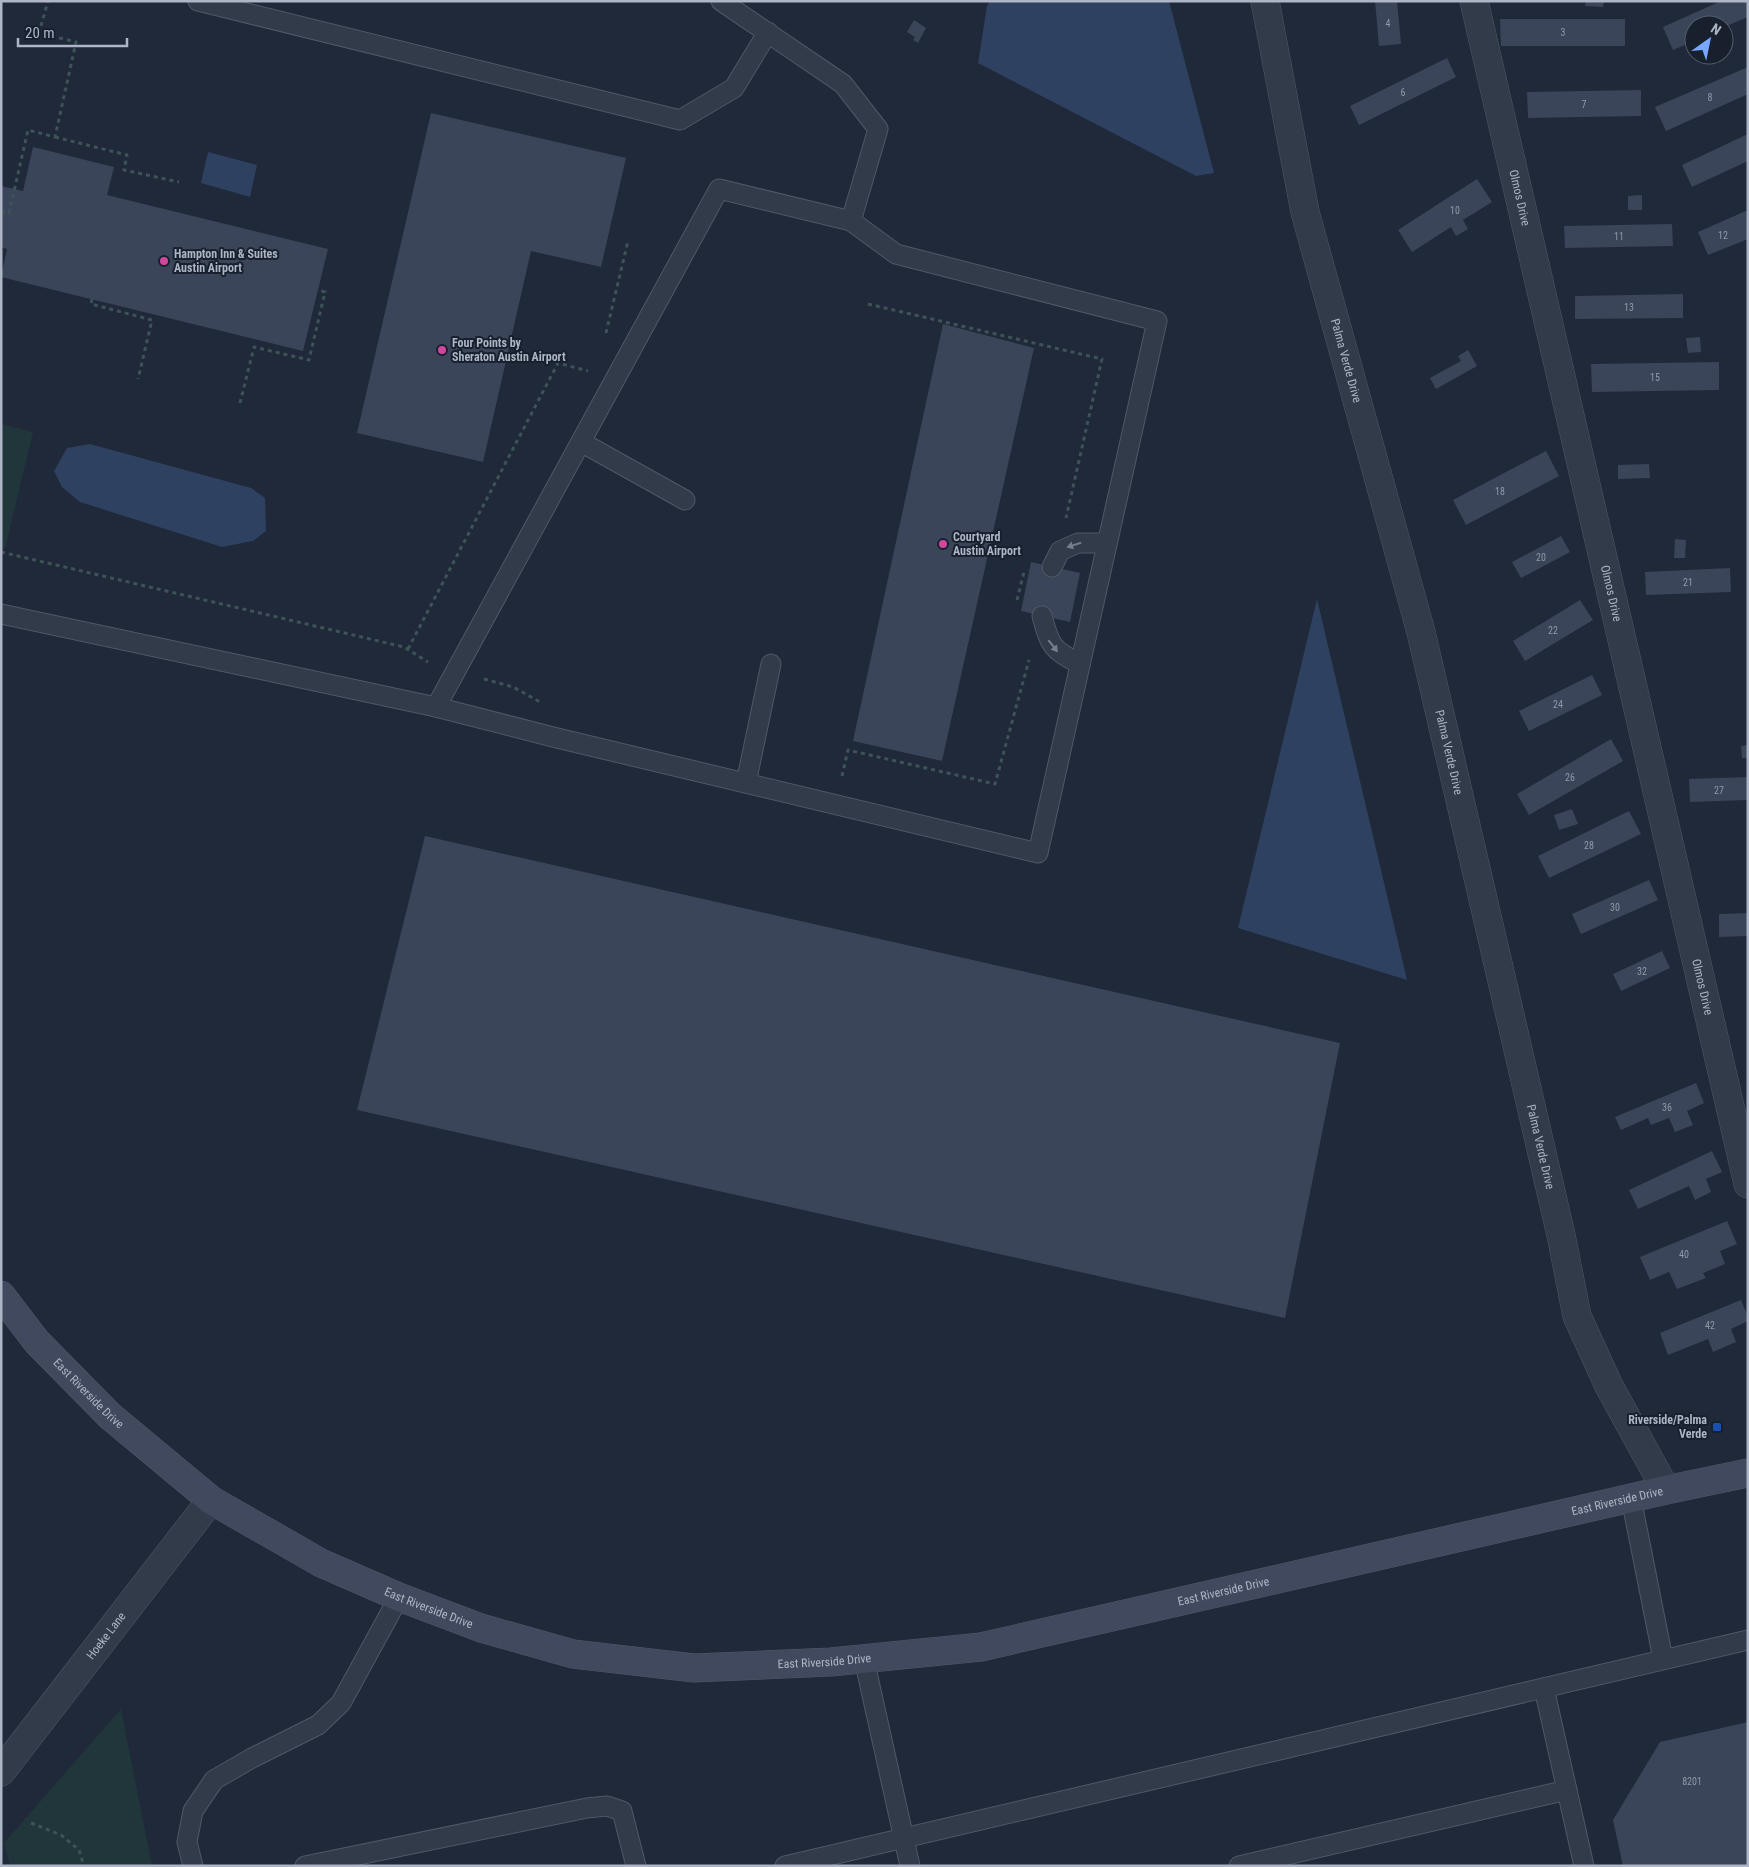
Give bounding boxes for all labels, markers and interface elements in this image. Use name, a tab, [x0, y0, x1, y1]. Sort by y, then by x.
scale bar	[18, 15, 126, 47]
north arrow	[1684, 15, 1734, 65]
house number: 4	[1386, 18, 1391, 29]
text: N	[1708, 20, 1724, 38]
text: 20 m	[25, 24, 55, 42]
house number: 3	[1561, 27, 1566, 38]
house number: 6	[1401, 87, 1406, 98]
house number: 8	[1708, 92, 1713, 103]
house number: 7	[1582, 99, 1587, 110]
street label: Olmos Drive	[1506, 168, 1533, 228]
house number: 10	[1450, 205, 1460, 216]
house number: 12	[1718, 230, 1728, 241]
house number: 11	[1614, 231, 1624, 242]
place label: Hampton Inn & Suites Austin Airport	[174, 247, 278, 275]
marker: Hampton Inn & Suites Austin Airport	[158, 255, 170, 267]
house number: 13	[1624, 302, 1634, 313]
street label: Palma Verde Drive	[1328, 317, 1364, 405]
place label: Four Points by Sheraton Austin Airport	[452, 336, 566, 364]
marker: Four Points by Sheraton Austin Airport	[436, 344, 448, 356]
house number: 15	[1650, 372, 1660, 383]
house number: 18	[1495, 486, 1505, 497]
place label: Courtyard Austin Airport	[953, 530, 1021, 558]
marker: Courtyard Austin Airport	[937, 538, 949, 550]
one-way arrow	[1066, 542, 1081, 550]
house number: 20	[1536, 552, 1546, 563]
street label: Olmos Drive	[1598, 564, 1625, 623]
house number: 21	[1683, 577, 1693, 588]
house number: 22	[1548, 625, 1558, 636]
one-way arrow	[1048, 639, 1059, 652]
house number: 24	[1553, 699, 1563, 710]
street label: Palma Verde Drive	[1432, 709, 1466, 796]
house number: 26	[1565, 772, 1575, 783]
house number: 27	[1714, 785, 1724, 796]
house number: 28	[1584, 840, 1594, 851]
house number: 30	[1610, 902, 1620, 913]
street label: Olmos Drive	[1689, 957, 1716, 1017]
house number: 32	[1637, 966, 1647, 977]
house number: 36	[1662, 1102, 1672, 1113]
street label: Palma Verde Drive	[1524, 1103, 1557, 1191]
house number: 40	[1679, 1249, 1689, 1260]
house number: 42	[1705, 1320, 1715, 1331]
street label: East Riverside Drive	[50, 1356, 127, 1432]
place label: Riverside/Palma Verde	[1628, 1413, 1707, 1441]
marker: Riverside/Palma Verde	[1711, 1421, 1723, 1433]
street label: East Riverside Drive	[1570, 1484, 1665, 1518]
street label: East Riverside Drive	[1176, 1574, 1271, 1609]
street label: East Riverside Drive	[382, 1585, 475, 1631]
street label: Hoeke Lane	[84, 1609, 129, 1662]
street label: East Riverside Drive	[777, 1651, 872, 1671]
house number: 8201	[1682, 1776, 1702, 1787]

